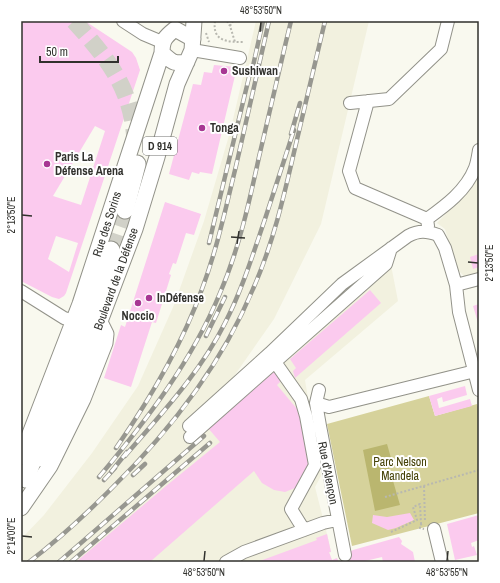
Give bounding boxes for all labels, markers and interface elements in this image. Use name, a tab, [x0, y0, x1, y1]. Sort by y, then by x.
text: 48°53'50"N	[240, 4, 282, 17]
scale bar	[40, 38, 118, 64]
text: 50 m	[46, 44, 68, 60]
place label: Sushiwan	[232, 63, 278, 79]
marker: Sushiwan	[219, 66, 229, 76]
place label: Tonga	[210, 120, 239, 136]
marker: Tonga	[197, 123, 207, 133]
road number: D 914	[143, 137, 177, 155]
place label: Paris La Défense Arena	[55, 149, 124, 179]
marker: Paris La Défense Arena	[42, 159, 52, 169]
street label: Rue des Sorins	[89, 189, 125, 259]
text: 2°13'50"E	[5, 197, 18, 233]
street label: Boulevard de la Défense	[90, 226, 142, 332]
text: 2°13'50"E	[483, 245, 496, 281]
place label: InDéfense	[157, 290, 205, 306]
marker: InDéfense	[144, 293, 154, 303]
marker: Noccio	[133, 298, 143, 308]
place label: Noccio	[122, 308, 154, 324]
street label: Rue d'Alençon	[314, 440, 342, 506]
park label: Parc Nelson Mandela	[373, 454, 427, 484]
text: 2°14'00"E	[5, 518, 18, 554]
text: 48°53'50"N	[183, 566, 225, 579]
text: 48°53'55"N	[426, 566, 468, 579]

